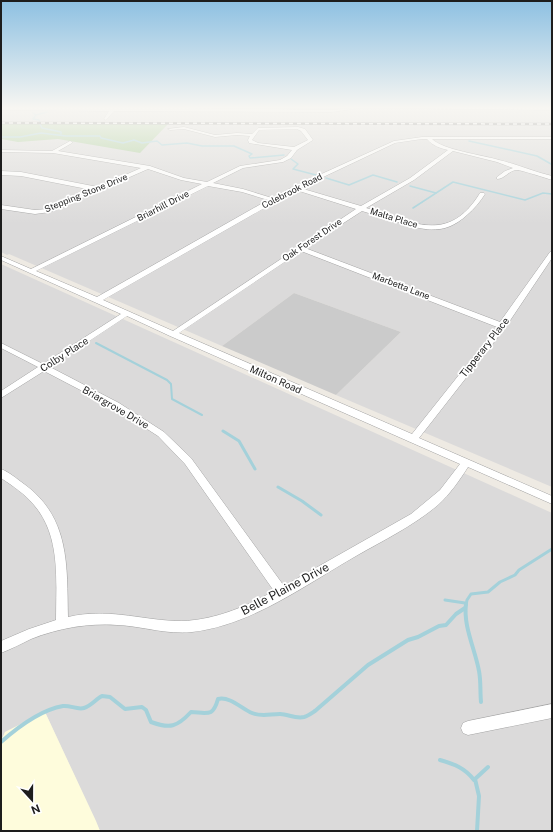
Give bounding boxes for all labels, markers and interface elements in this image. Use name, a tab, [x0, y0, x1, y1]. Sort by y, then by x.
street label: Stepping Stone Drive	[43, 171, 129, 214]
street label: Colebrook Road	[260, 171, 324, 211]
street label: Briarhill Drive	[135, 188, 191, 223]
street label: Malta Place	[369, 205, 419, 230]
street label: Oak Forest Drive	[280, 216, 343, 263]
street label: Marbetta Lane	[371, 270, 431, 302]
street label: Tipperary Place	[457, 314, 511, 379]
street label: Colby Place	[38, 334, 91, 374]
street label: Milton Road	[248, 362, 304, 396]
street label: Briargrove Drive	[81, 383, 152, 431]
street label: Belle Plaine Drive	[239, 560, 332, 618]
north arrow	[12, 780, 52, 820]
text: N	[29, 802, 42, 816]

